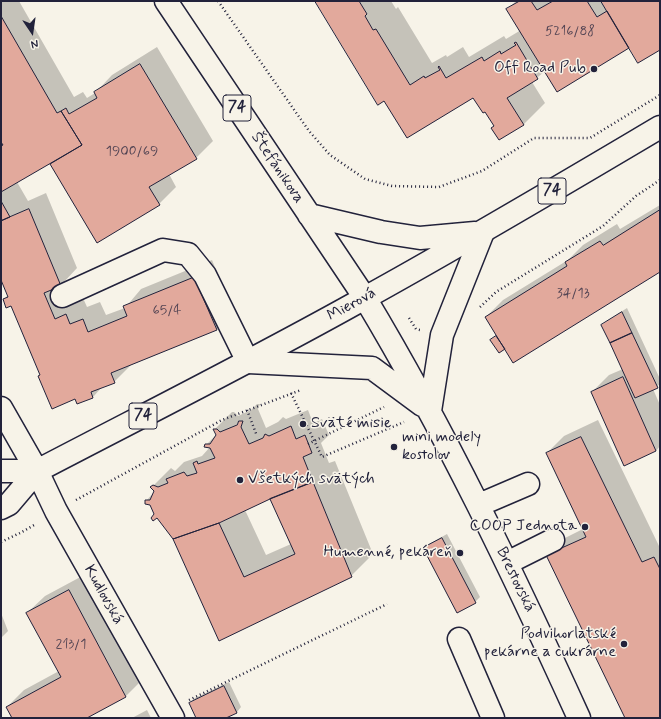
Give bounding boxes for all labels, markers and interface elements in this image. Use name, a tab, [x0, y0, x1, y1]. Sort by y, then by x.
north arrow	[12, 12, 52, 52]
house number: 5216/88	[545, 24, 595, 40]
text: N	[30, 36, 40, 51]
place label: Off Road Pub	[494, 59, 586, 79]
marker: Off Road Pub	[589, 64, 599, 74]
road number: 74	[223, 95, 251, 121]
street label: Štefánikova	[246, 129, 308, 207]
house number: 1900/69	[106, 144, 158, 160]
road number: 74	[538, 178, 566, 204]
street label: Mierová	[324, 284, 380, 326]
house number: 34/13	[556, 286, 590, 302]
house number: 65/4	[153, 303, 181, 319]
road number: 74	[129, 403, 157, 429]
place label: Sväté misie	[311, 414, 391, 434]
marker: Sväté misie	[298, 419, 308, 429]
place label: mini modely kostolov	[402, 428, 481, 466]
marker: mini modely kostolov	[389, 442, 399, 452]
place label: Všetkých svätých	[248, 470, 375, 490]
marker: Všetkých svätých	[235, 475, 245, 485]
place label: COOP Jednota	[470, 517, 577, 537]
marker: COOP Jednota	[580, 522, 590, 532]
place label: Humenné, pekáreň	[324, 543, 452, 563]
street label: Brestovská	[491, 544, 539, 616]
marker: Humenné, pekáreň	[455, 548, 465, 558]
street label: Kudlovská	[79, 562, 127, 628]
place label: Podvihorlatské pekárne a cukrárne	[484, 625, 616, 663]
house number: 213/1	[56, 637, 86, 653]
marker: Podvihorlatské pekárne a cukrárne	[619, 639, 629, 649]

